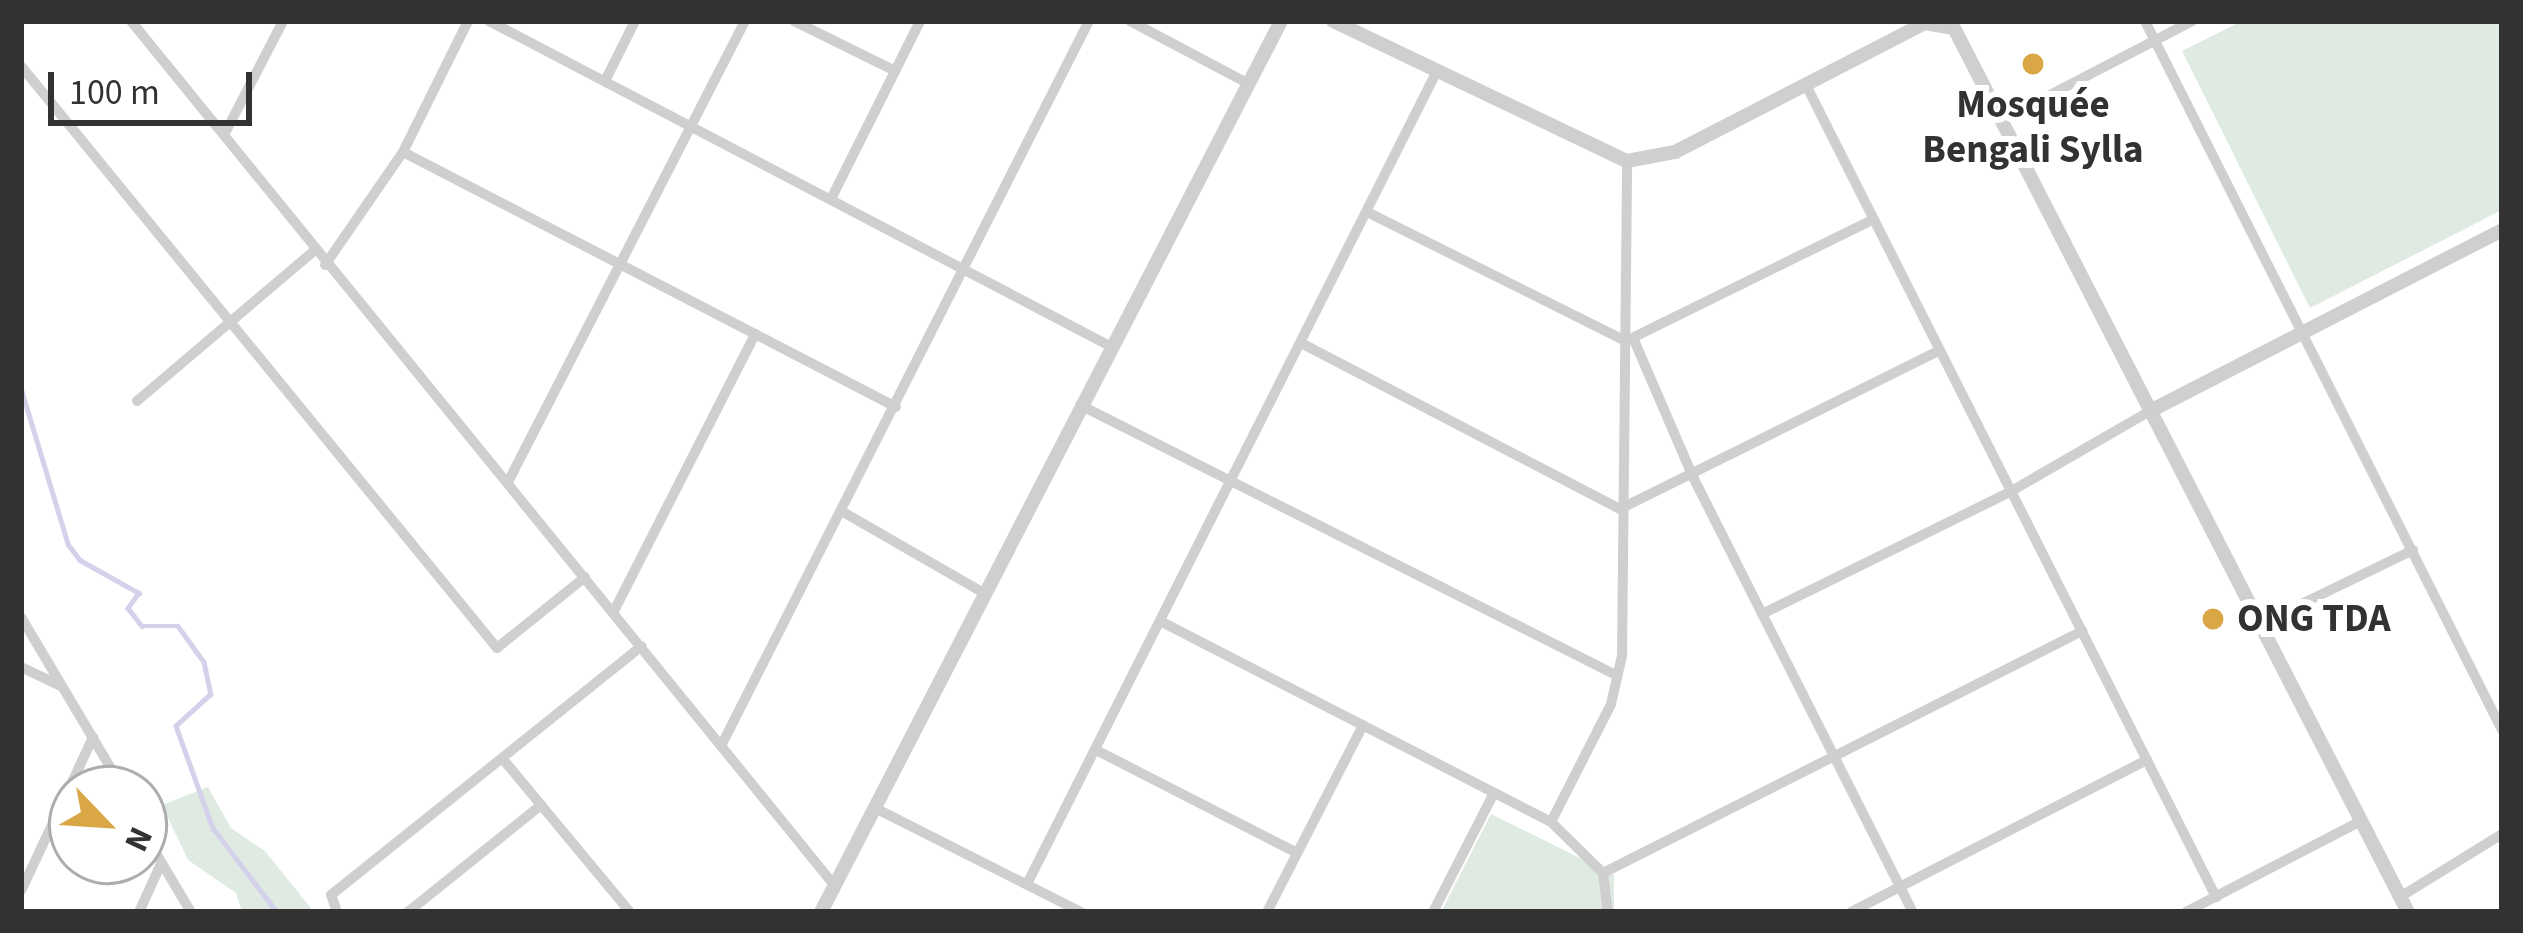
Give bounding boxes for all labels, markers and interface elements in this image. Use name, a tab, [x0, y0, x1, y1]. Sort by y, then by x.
scale bar	[54, 48, 258, 122]
marker: Mosquée Bengali Sylla	[2020, 51, 2046, 77]
text: 100 m	[69, 67, 160, 118]
place label: Mosquée Bengali Sylla	[1922, 83, 2144, 174]
place label: ONG TDA	[2237, 596, 2391, 642]
marker: ONG TDA	[2200, 606, 2226, 632]
north arrow	[48, 765, 168, 885]
text: N	[112, 819, 164, 859]

